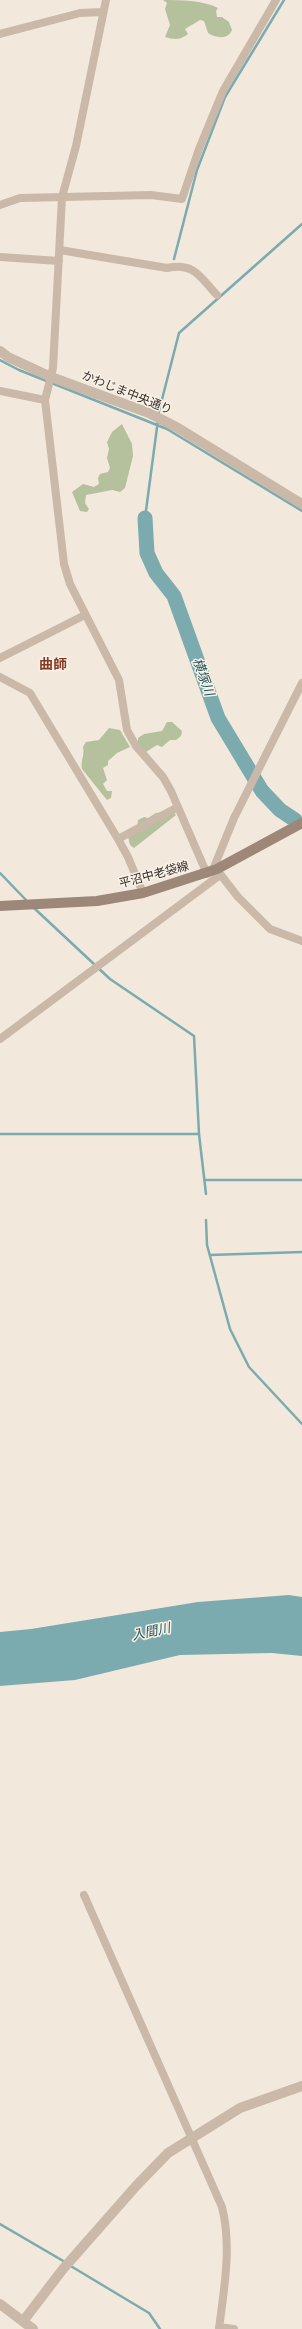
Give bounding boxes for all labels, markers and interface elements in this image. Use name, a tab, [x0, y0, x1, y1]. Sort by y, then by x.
street label: かわじま中央通り	[80, 368, 174, 418]
water label: 横塚川	[189, 656, 217, 698]
district label: 曲師	[39, 657, 67, 673]
street label: 平沼中老袋線	[117, 859, 191, 891]
water label: 入間川	[130, 1620, 172, 1644]

